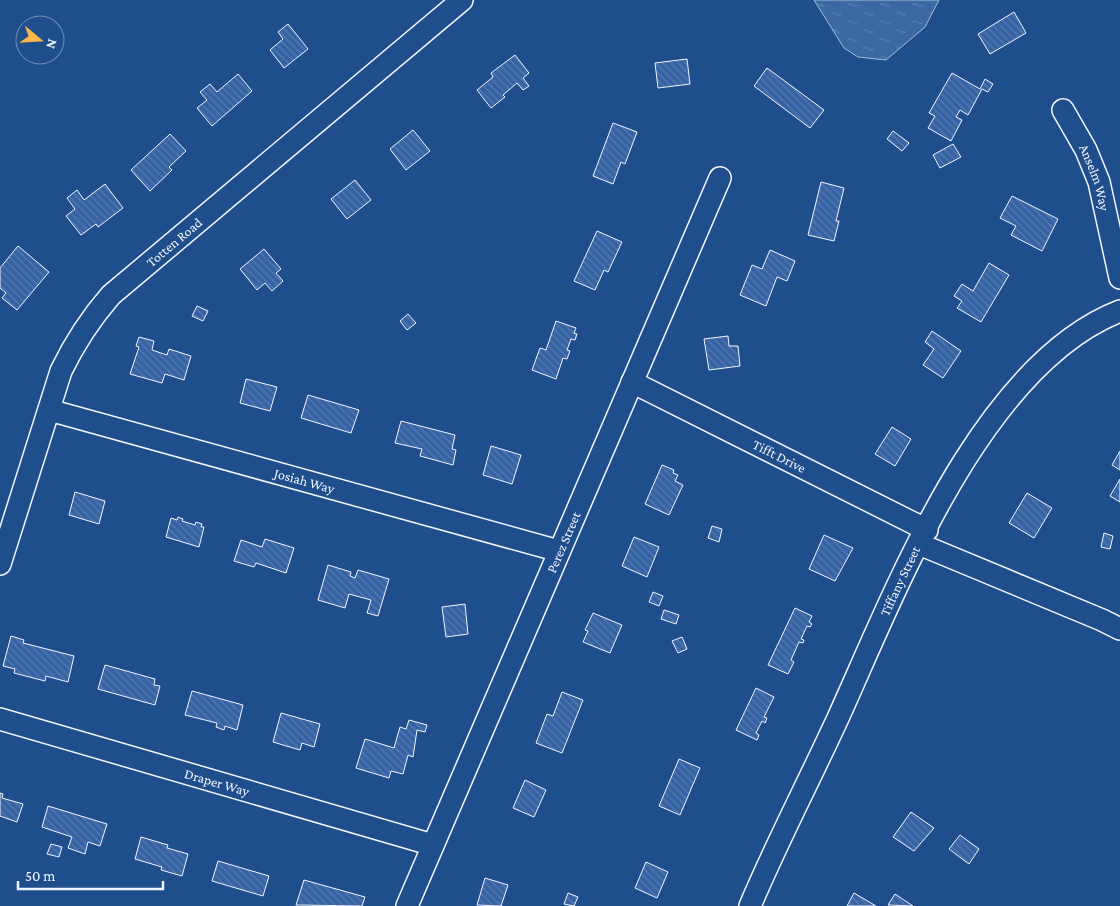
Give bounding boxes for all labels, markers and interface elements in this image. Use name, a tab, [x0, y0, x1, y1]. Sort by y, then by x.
north arrow	[15, 15, 65, 65]
text: N	[43, 37, 61, 51]
street label: Anselm Way	[1076, 141, 1113, 213]
street label: Totten Road	[143, 214, 206, 270]
street label: Tifft Drive	[750, 436, 809, 476]
street label: Josiah Way	[270, 464, 337, 497]
street label: Perez Street	[543, 509, 584, 575]
street label: Tiffany Street	[876, 543, 924, 618]
street label: Draper Way	[183, 765, 252, 799]
scale bar	[18, 858, 162, 890]
text: 50 m	[25, 868, 55, 884]

